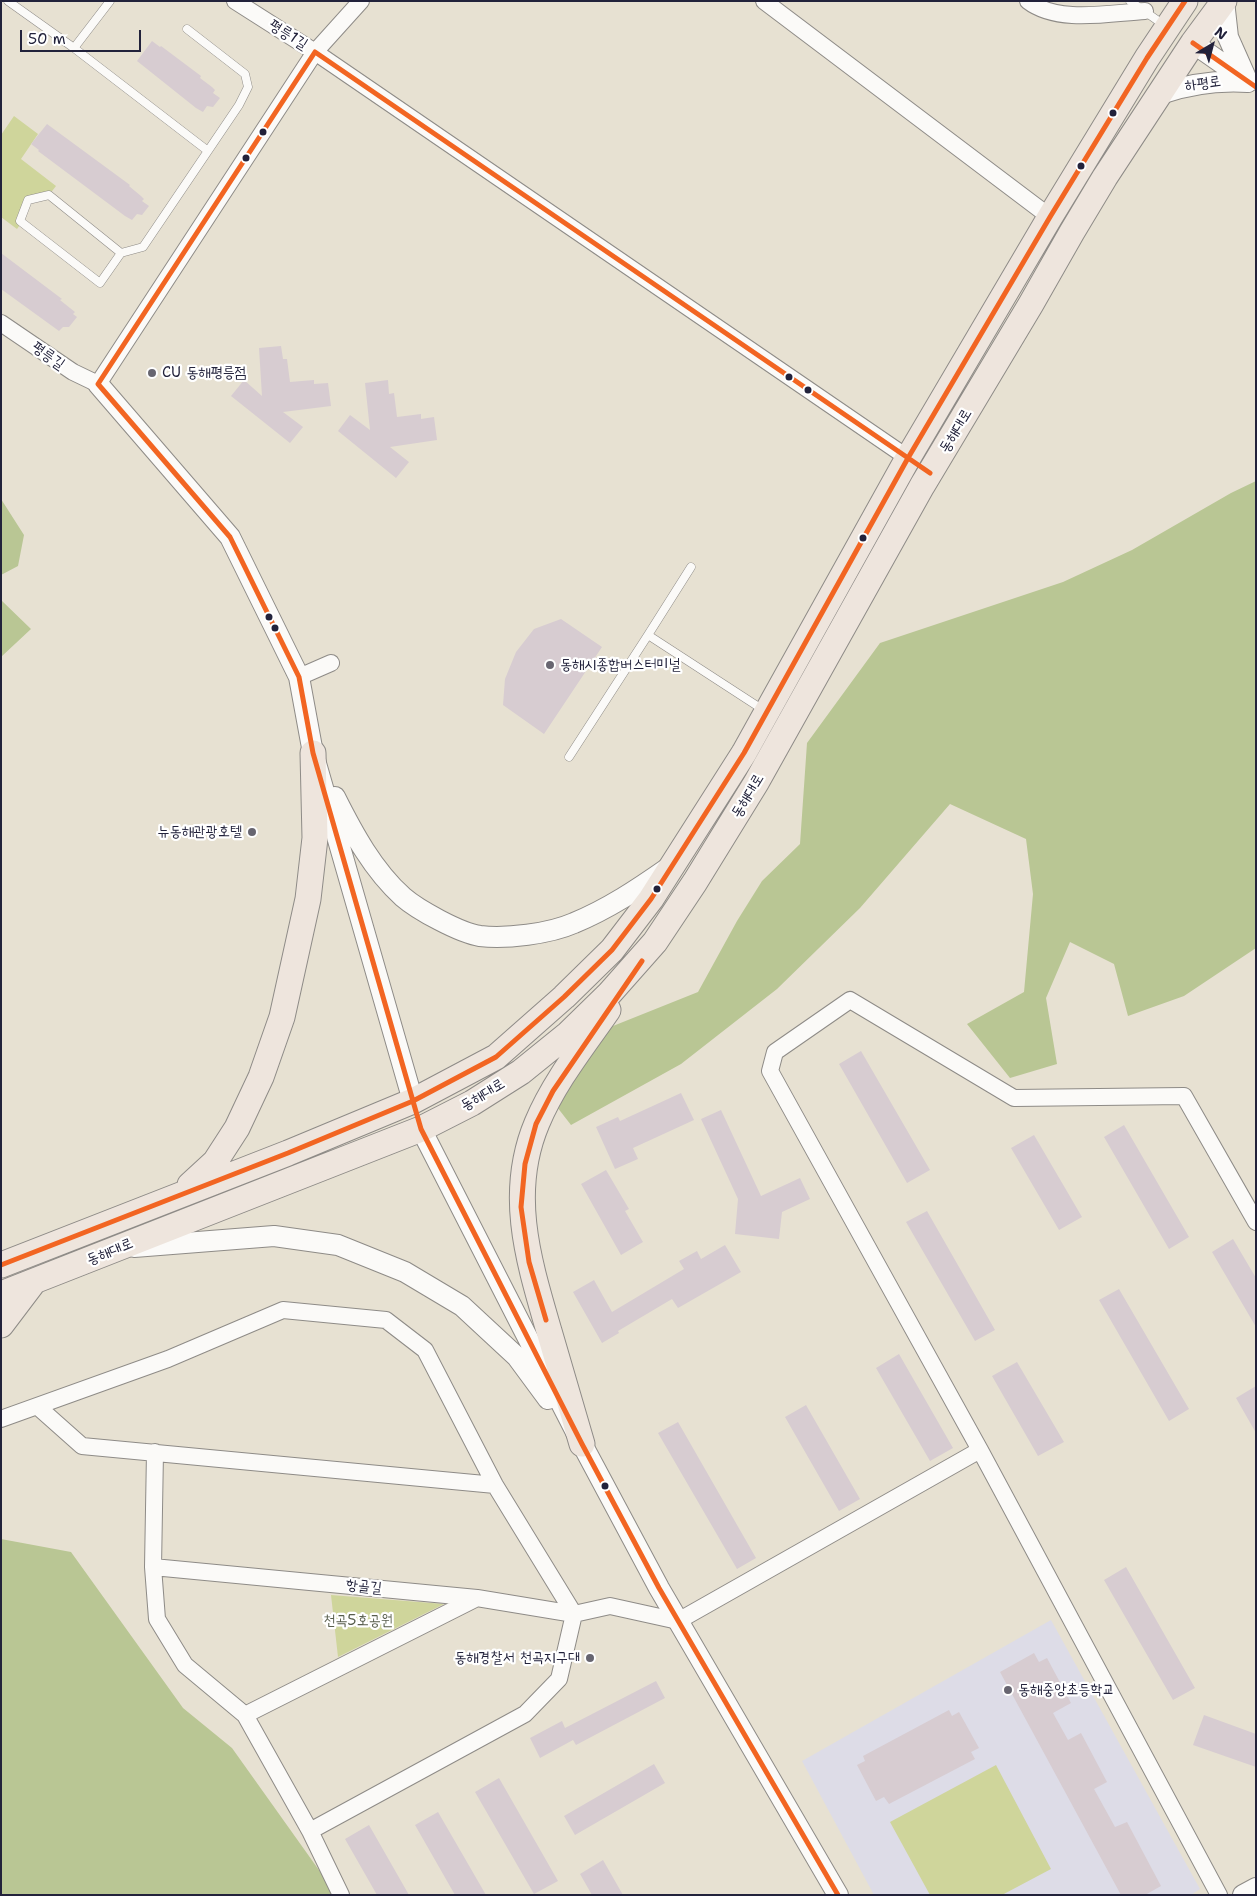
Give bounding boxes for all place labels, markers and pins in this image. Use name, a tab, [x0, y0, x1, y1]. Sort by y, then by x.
unlabelled marker	[1108, 108, 1118, 118]
unlabelled marker	[258, 127, 268, 137]
unlabelled marker	[241, 153, 251, 163]
unlabelled marker	[1076, 161, 1086, 171]
place label: CU 동해평릉점	[162, 364, 247, 382]
marker: CU 동해평릉점	[146, 367, 158, 379]
unlabelled marker	[784, 372, 794, 382]
unlabelled marker	[803, 385, 813, 395]
unlabelled marker	[858, 533, 868, 543]
unlabelled marker	[264, 612, 274, 622]
unlabelled marker	[270, 623, 280, 633]
place label: 동해시종합버스터미널	[560, 656, 681, 674]
marker: 동해시종합버스터미널	[544, 659, 556, 671]
place label: 뉴동해관광호텔	[158, 823, 242, 841]
marker: 뉴동해관광호텔	[246, 826, 258, 838]
unlabelled marker	[652, 884, 662, 894]
unlabelled marker	[600, 1481, 610, 1491]
place label: 동해경찰서 천곡지구대	[454, 1649, 580, 1667]
marker: 동해경찰서 천곡지구대	[584, 1652, 596, 1664]
place label: 동해중앙초등학교	[1018, 1681, 1115, 1699]
marker: 동해중앙초등학교	[1002, 1684, 1014, 1696]

